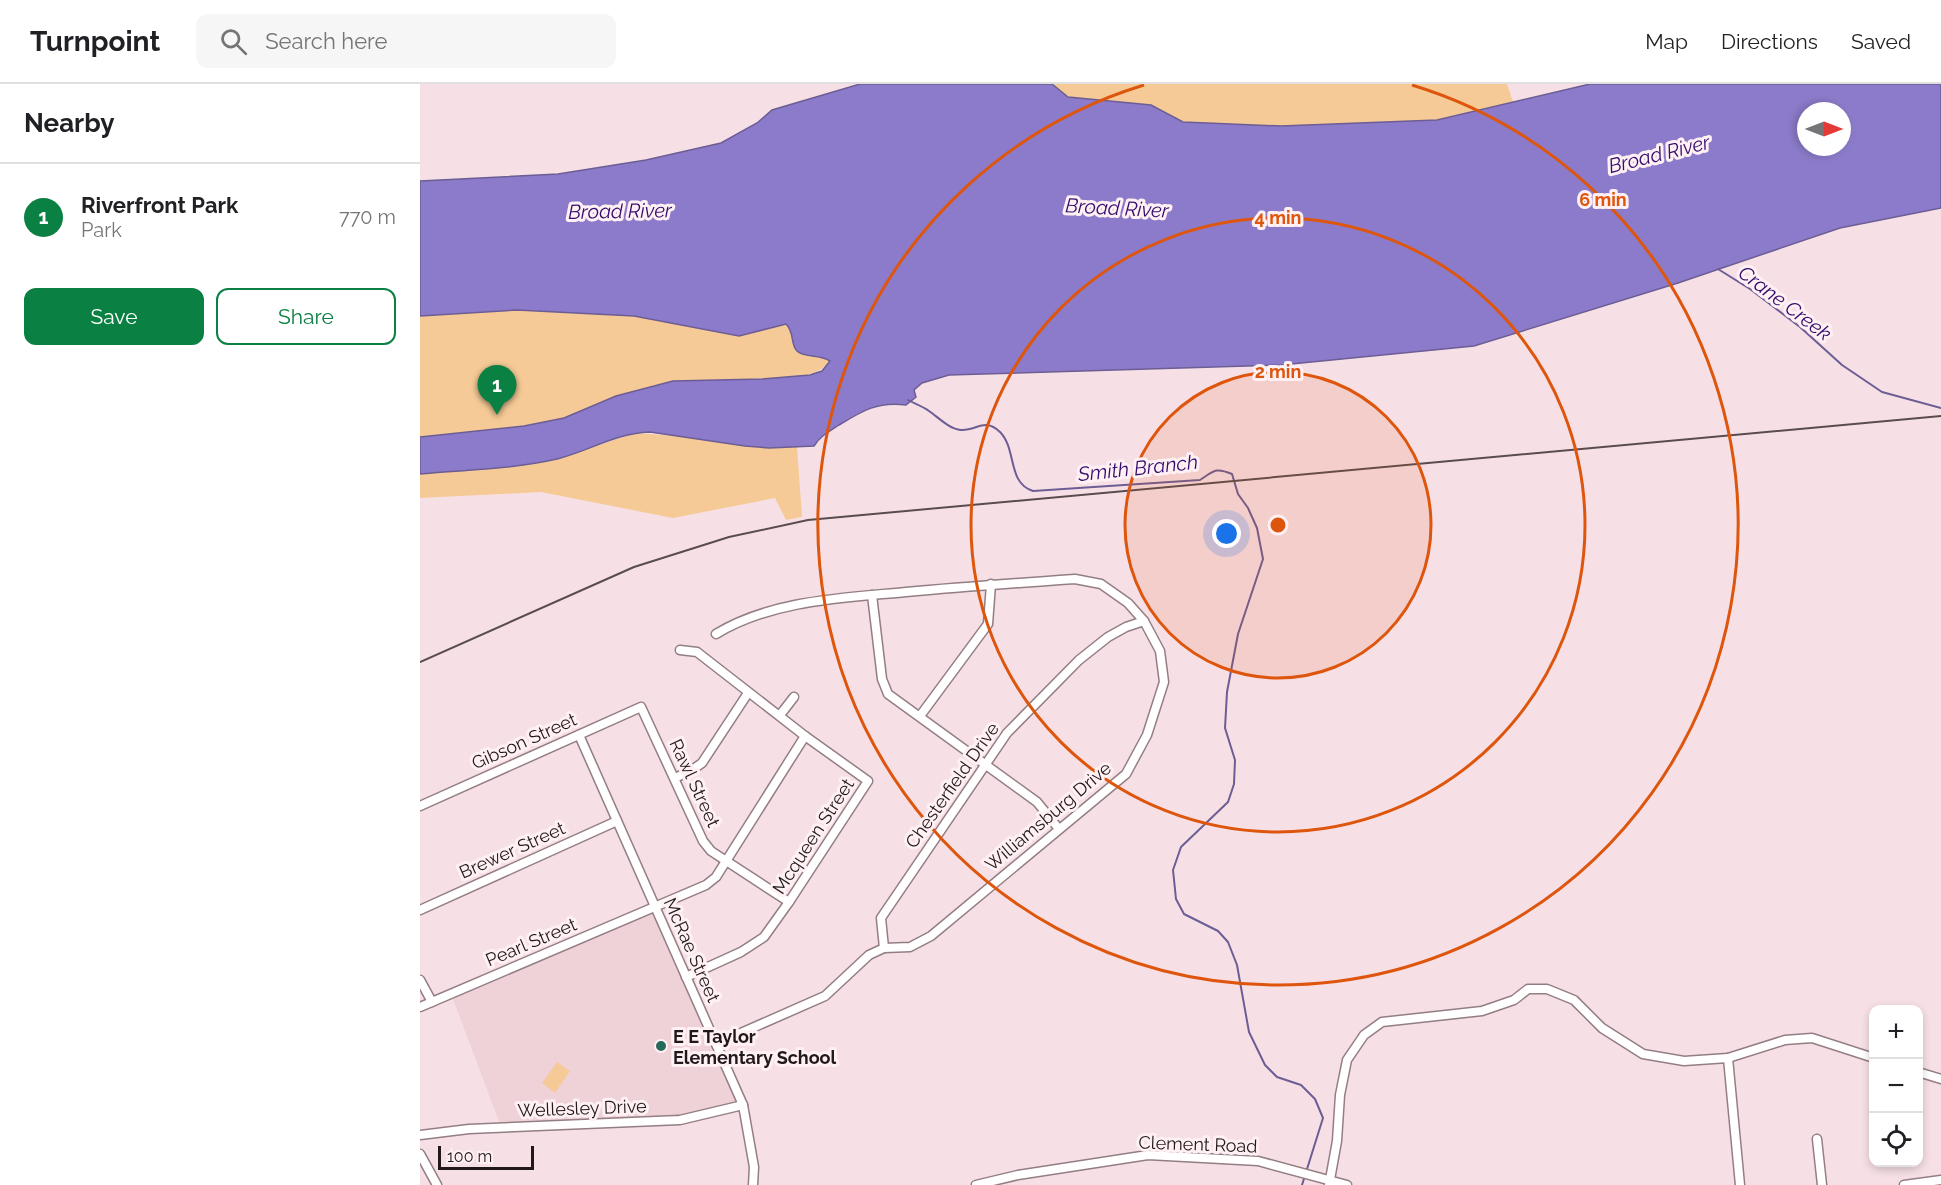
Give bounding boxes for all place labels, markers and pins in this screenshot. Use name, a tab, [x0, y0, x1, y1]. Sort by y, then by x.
pin: 1	[478, 366, 517, 415]
centre of rings	[1268, 515, 1288, 535]
place label: E E Taylor Elementary School	[673, 1026, 837, 1068]
marker: E E Taylor Elementary School	[654, 1039, 668, 1053]

